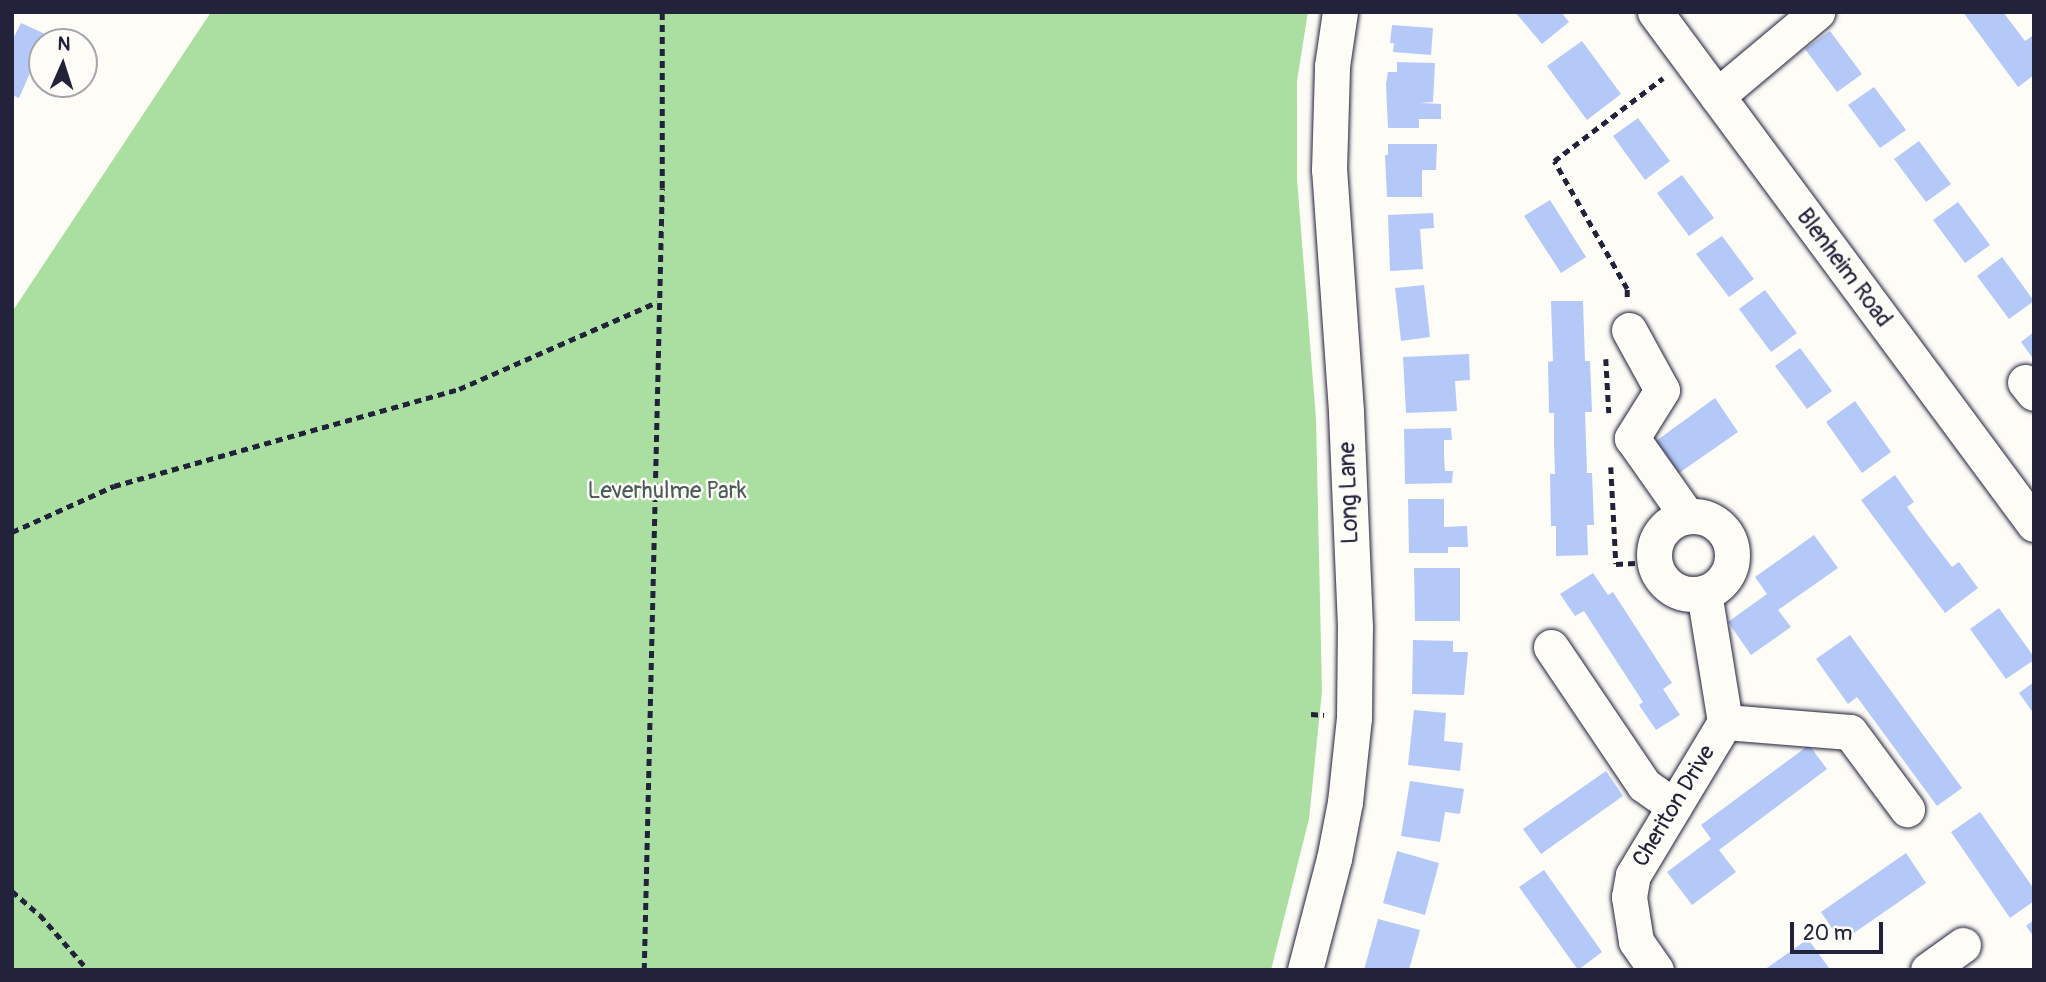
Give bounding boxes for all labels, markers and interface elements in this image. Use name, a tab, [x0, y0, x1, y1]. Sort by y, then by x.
north arrow	[28, 28, 98, 98]
text: N	[57, 32, 71, 56]
street label: Blenheim Road	[1791, 203, 1897, 333]
street label: Long Lane	[1333, 442, 1365, 544]
park label: Leverhulme Park	[587, 477, 747, 505]
street label: Cheriton Drive	[1627, 740, 1721, 872]
scale bar	[1794, 908, 1887, 952]
text: 20 m	[1803, 920, 1852, 947]

